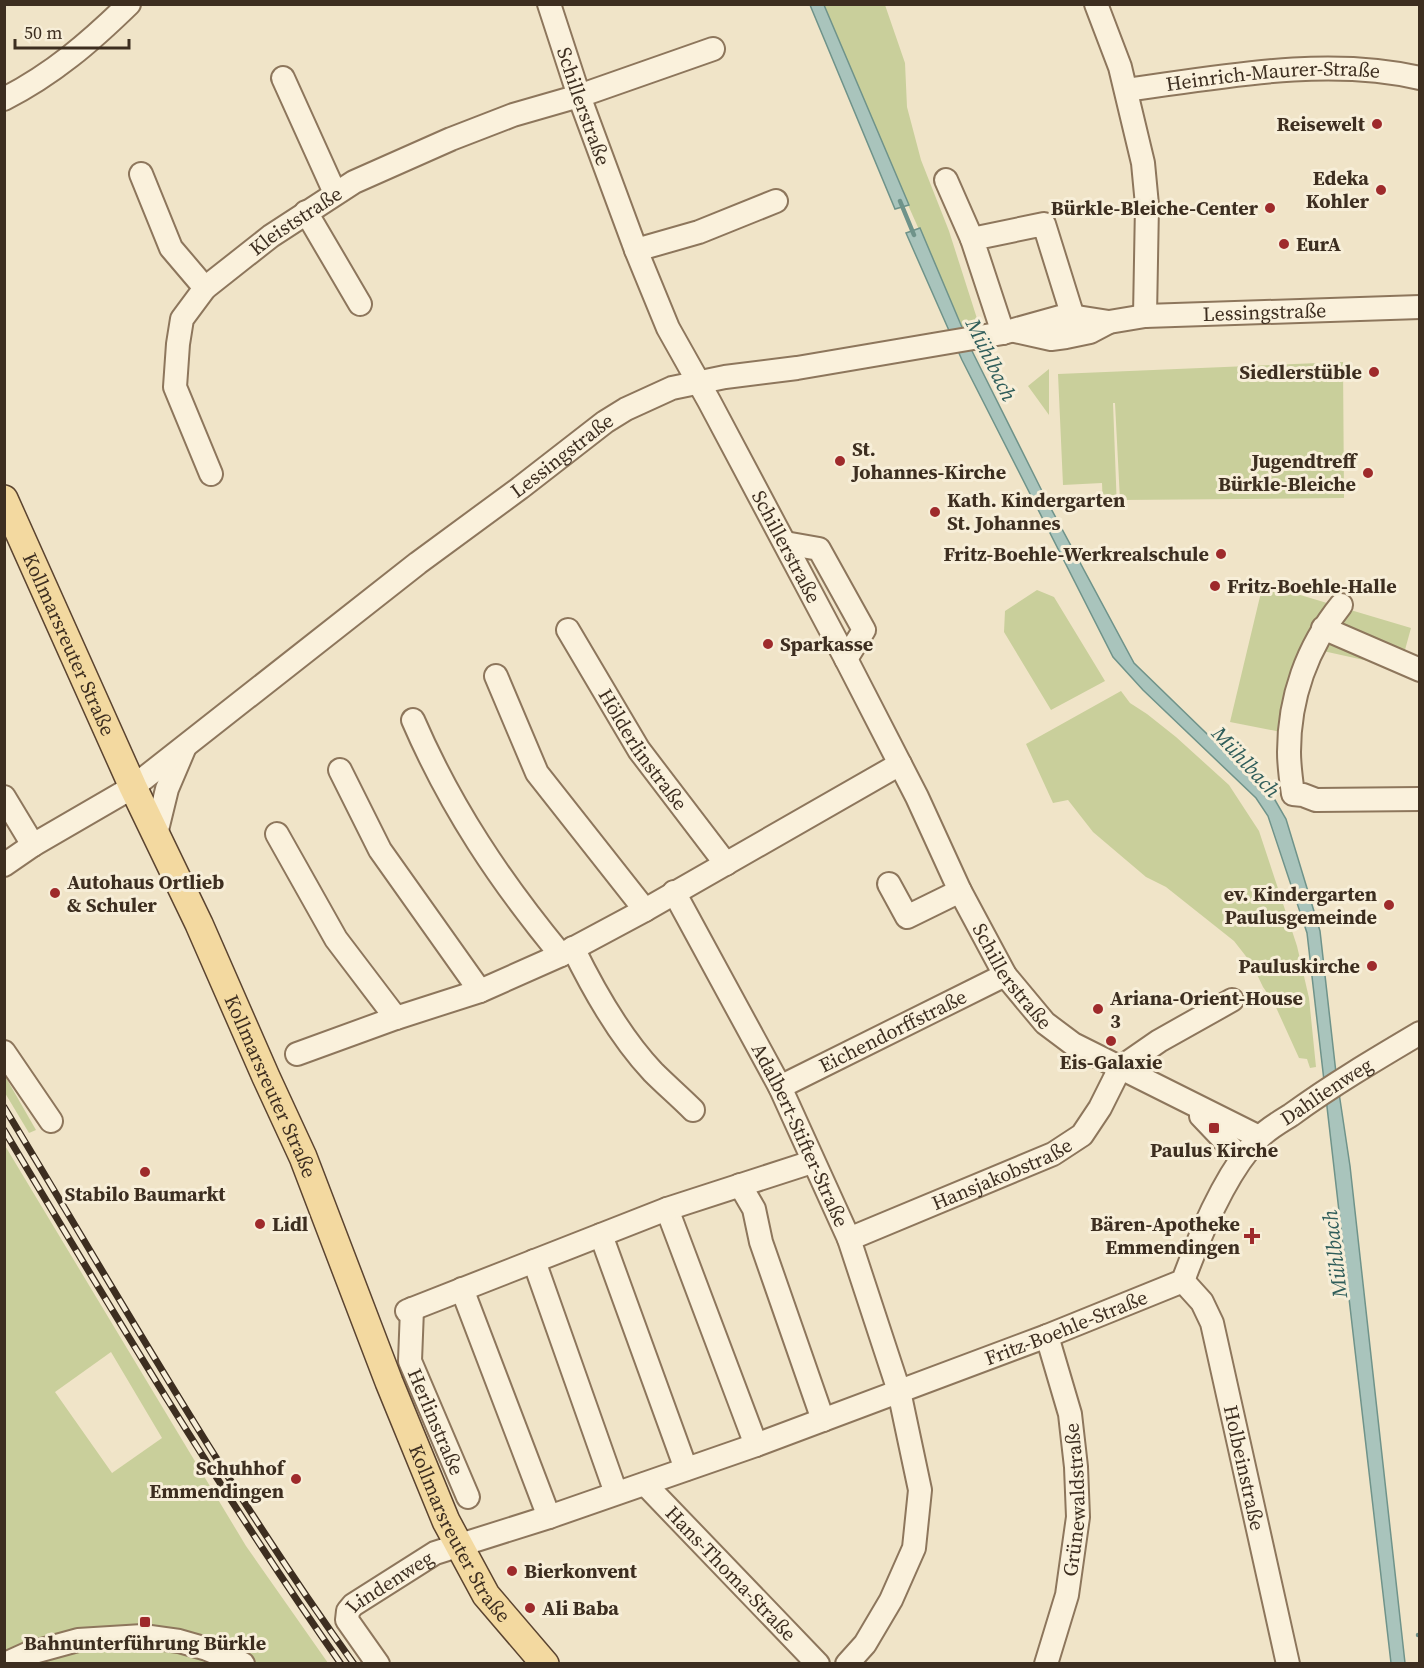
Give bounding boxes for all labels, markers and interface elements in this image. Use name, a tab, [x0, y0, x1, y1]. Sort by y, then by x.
scale bar	[15, 12, 129, 50]
text: 50 m	[24, 20, 62, 45]
street label: Schillerstraße	[550, 43, 618, 169]
street label: Heinrich-Maurer-Straße	[1164, 54, 1381, 98]
place label: Reisewelt	[1277, 110, 1366, 138]
marker: Reisewelt	[1370, 117, 1384, 131]
place label: Edeka Kohler	[1306, 164, 1370, 215]
street label: Kleiststraße	[243, 180, 347, 262]
marker: Edeka Kohler	[1374, 183, 1388, 197]
place label: Bürkle-Bleiche-Center	[1051, 194, 1259, 222]
marker: Bürkle-Bleiche-Center	[1263, 201, 1277, 215]
place label: EurA	[1296, 230, 1342, 258]
marker: EurA	[1277, 237, 1291, 251]
street label: Lessingstraße	[1202, 296, 1327, 328]
water label: Mühlbach	[959, 313, 1024, 406]
place label: Siedlerstüble	[1239, 358, 1362, 386]
marker: Siedlerstüble	[1367, 365, 1381, 379]
street label: Lessingstraße	[505, 406, 619, 504]
place label: St. Johannes-Kirche	[850, 435, 1006, 486]
place label: Jugendtreff Bürkle-Bleiche	[1218, 447, 1358, 498]
marker: St. Johannes-Kirche	[833, 454, 847, 468]
marker: Jugendtreff Bürkle-Bleiche	[1361, 466, 1375, 480]
street label: Schillerstraße	[745, 485, 828, 608]
place label: Kath. Kindergarten St. Johannes	[947, 486, 1125, 537]
marker: Kath. Kindergarten St. Johannes	[928, 505, 942, 519]
place label: Fritz-Boehle-Werkrealschule	[943, 540, 1209, 568]
marker: Fritz-Boehle-Werkrealschule	[1214, 547, 1228, 561]
street label: Kollmarsreuter Straße	[16, 548, 122, 740]
place label: Fritz-Boehle-Halle	[1227, 572, 1397, 600]
marker: Fritz-Boehle-Halle	[1208, 579, 1222, 593]
place label: Sparkasse	[780, 630, 873, 658]
marker: Sparkasse	[761, 637, 775, 651]
street label: Hölderlinstraße	[592, 683, 694, 816]
water label: Mühlbach	[1205, 719, 1288, 804]
place label: Autohaus Ortlieb & Schuler	[67, 868, 224, 919]
place label: ev. Kindergarten Paulusgemeinde	[1224, 880, 1377, 931]
marker: Autohaus Ortlieb & Schuler	[48, 886, 62, 900]
marker: ev. Kindergarten Paulusgemeinde	[1382, 898, 1396, 912]
street label: Schillerstraße	[966, 918, 1059, 1035]
place label: Pauluskirche	[1238, 952, 1360, 980]
marker: Pauluskirche	[1365, 959, 1379, 973]
street label: Eichendorffstraße	[814, 982, 971, 1079]
place label: Ariana-Orient-House 3	[1110, 984, 1303, 1035]
street label: Kollmarsreuter Straße	[218, 990, 324, 1182]
marker: Ariana-Orient-House 3	[1091, 1002, 1105, 1016]
marker: Eis-Galaxie	[1104, 1034, 1118, 1048]
street label: Adalbert-Stifter-Straße	[745, 1038, 856, 1231]
place label: Eis-Galaxie	[1060, 1048, 1162, 1076]
street label: Dahlienweg	[1275, 1051, 1378, 1132]
marker: Paulus Kirche	[1207, 1121, 1221, 1135]
street label: Hansjakobstraße	[927, 1131, 1078, 1217]
place label: Paulus Kirche	[1150, 1136, 1278, 1164]
marker: Stabilo Baumarkt	[138, 1165, 152, 1179]
place label: Stabilo Baumarkt	[65, 1180, 226, 1208]
water label: Mühlbach	[1315, 1208, 1354, 1301]
place label: Lidl	[272, 1210, 308, 1238]
place label: Bären-Apotheke Emmendingen	[1090, 1210, 1240, 1261]
marker: Lidl	[253, 1217, 267, 1231]
marker: Bären-Apotheke Emmendingen	[1245, 1229, 1259, 1243]
street label: Fritz-Boehle-Straße	[981, 1283, 1152, 1372]
street label: Herlinstraße	[401, 1364, 471, 1479]
street label: Holbeinstraße	[1217, 1403, 1272, 1533]
street label: Grünewaldstraße	[1056, 1422, 1092, 1578]
street label: Kollmarsreuter Straße	[402, 1440, 517, 1628]
place label: Schuhhof Emmendingen	[149, 1454, 287, 1505]
marker: Schuhhof Emmendingen	[289, 1472, 303, 1486]
street label: Hans-Thoma-Straße	[659, 1499, 803, 1647]
street label: Lindenweg	[338, 1544, 439, 1619]
place label: Bierkonvent	[524, 1557, 638, 1585]
marker: Bierkonvent	[505, 1564, 519, 1578]
place label: Ali Baba	[542, 1594, 619, 1622]
marker: Ali Baba	[523, 1601, 537, 1615]
marker: Bahnunterführung Bürkle	[138, 1615, 152, 1629]
place label: Bahnunterführung Bürkle	[24, 1629, 266, 1657]

